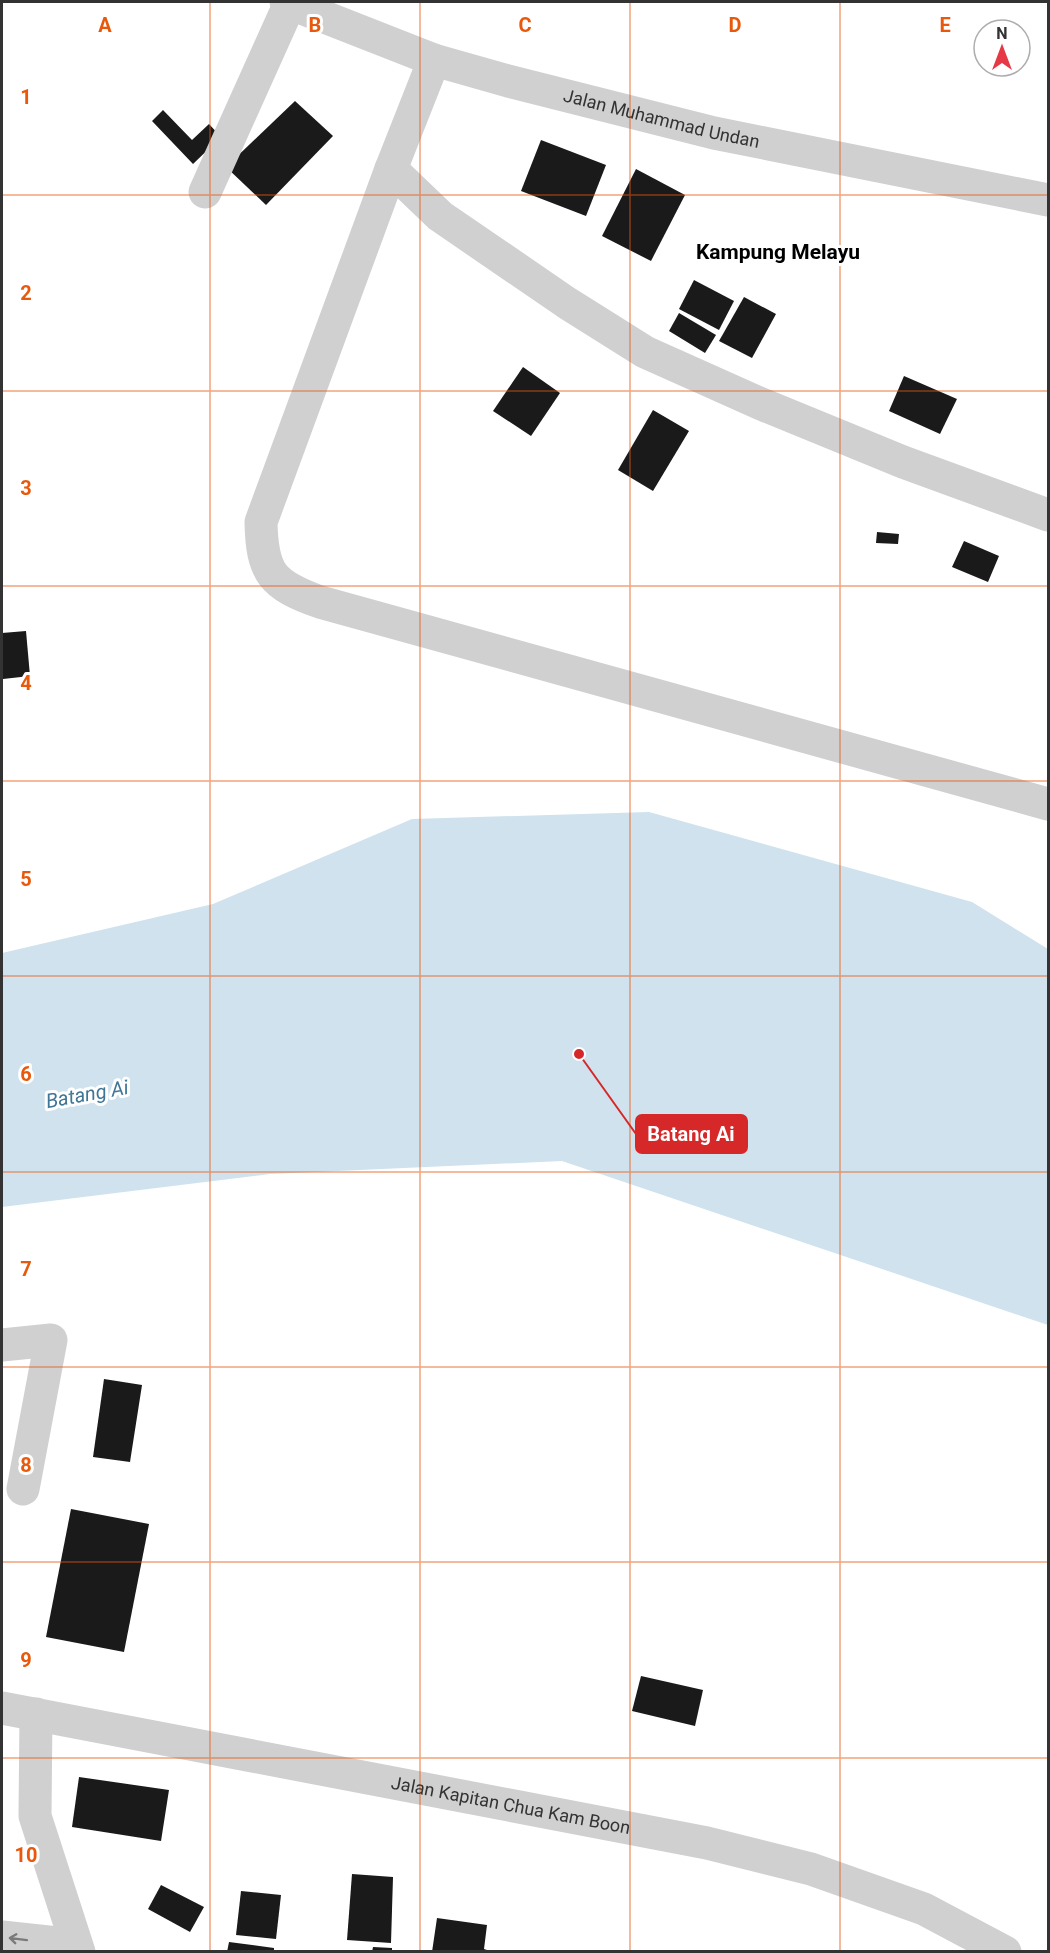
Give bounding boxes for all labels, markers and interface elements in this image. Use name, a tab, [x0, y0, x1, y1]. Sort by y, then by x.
text: A	[98, 13, 112, 37]
text: B	[309, 13, 321, 37]
text: C	[518, 13, 532, 37]
text: D	[729, 13, 742, 37]
text: E	[939, 13, 951, 37]
north arrow	[972, 18, 1032, 78]
text: N	[996, 24, 1008, 43]
street label: Jalan Muhammad Undan	[561, 84, 762, 152]
text: 1	[20, 85, 32, 109]
district label: Kampung Melayu	[696, 240, 860, 264]
text: 2	[20, 281, 32, 305]
text: 3	[20, 476, 32, 500]
text: 4	[20, 671, 32, 695]
text: 5	[20, 867, 32, 891]
text: 6	[20, 1062, 32, 1086]
water label: Batang Ai	[44, 1075, 130, 1113]
callout: Batang Ai	[636, 1115, 747, 1153]
text: Batang Ai	[647, 1122, 735, 1146]
text: 7	[20, 1257, 32, 1281]
text: 8	[20, 1453, 32, 1477]
text: 9	[20, 1648, 32, 1672]
street label: Jalan Kapitan Chua Kam Boon	[390, 1772, 632, 1838]
text: 10	[15, 1843, 37, 1867]
one-way arrow	[9, 1933, 28, 1944]

